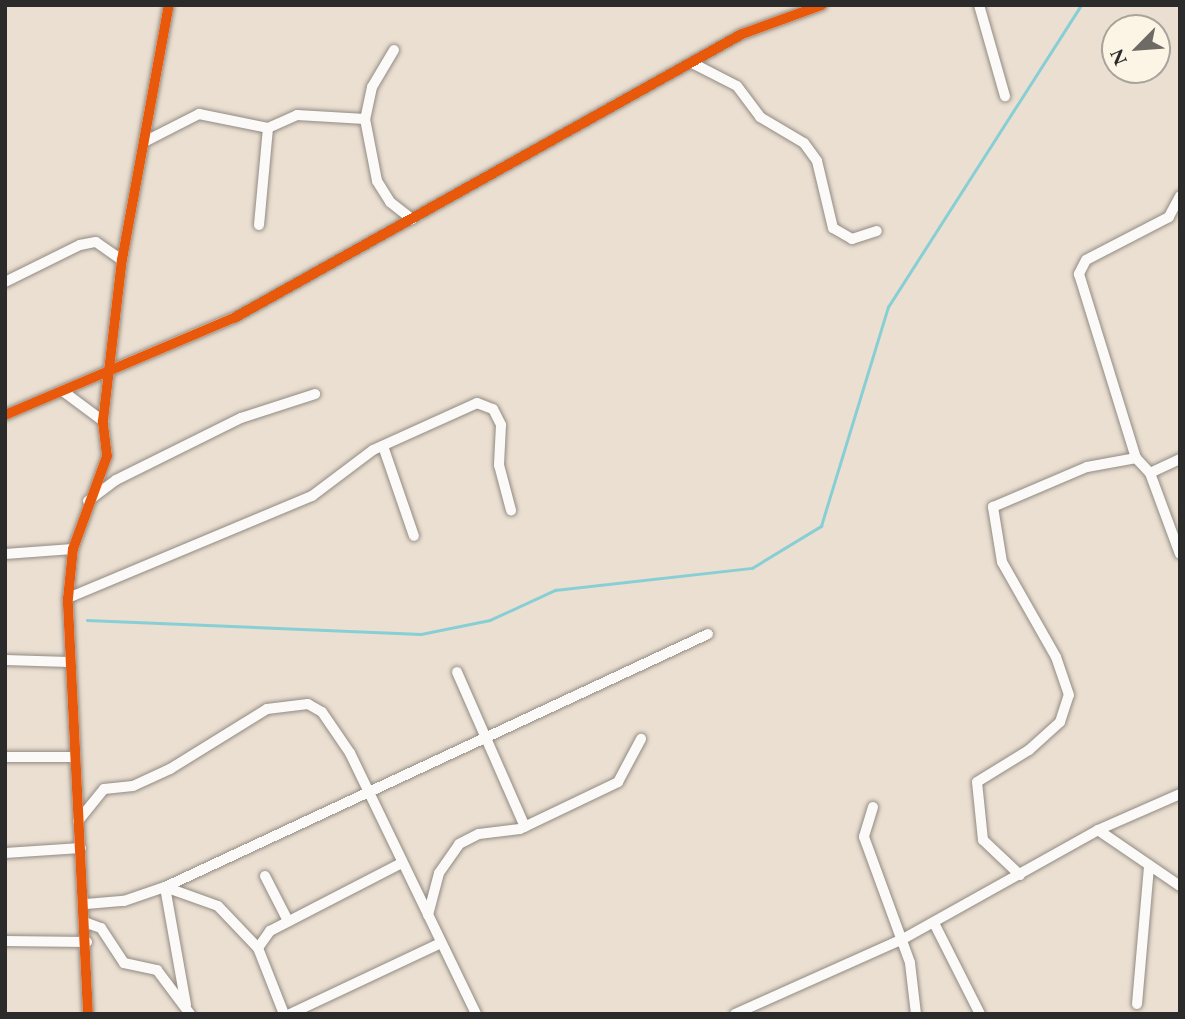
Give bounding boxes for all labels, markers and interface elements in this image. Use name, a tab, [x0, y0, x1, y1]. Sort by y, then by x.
north arrow	[1101, 14, 1171, 84]
text: N	[1104, 45, 1133, 69]

